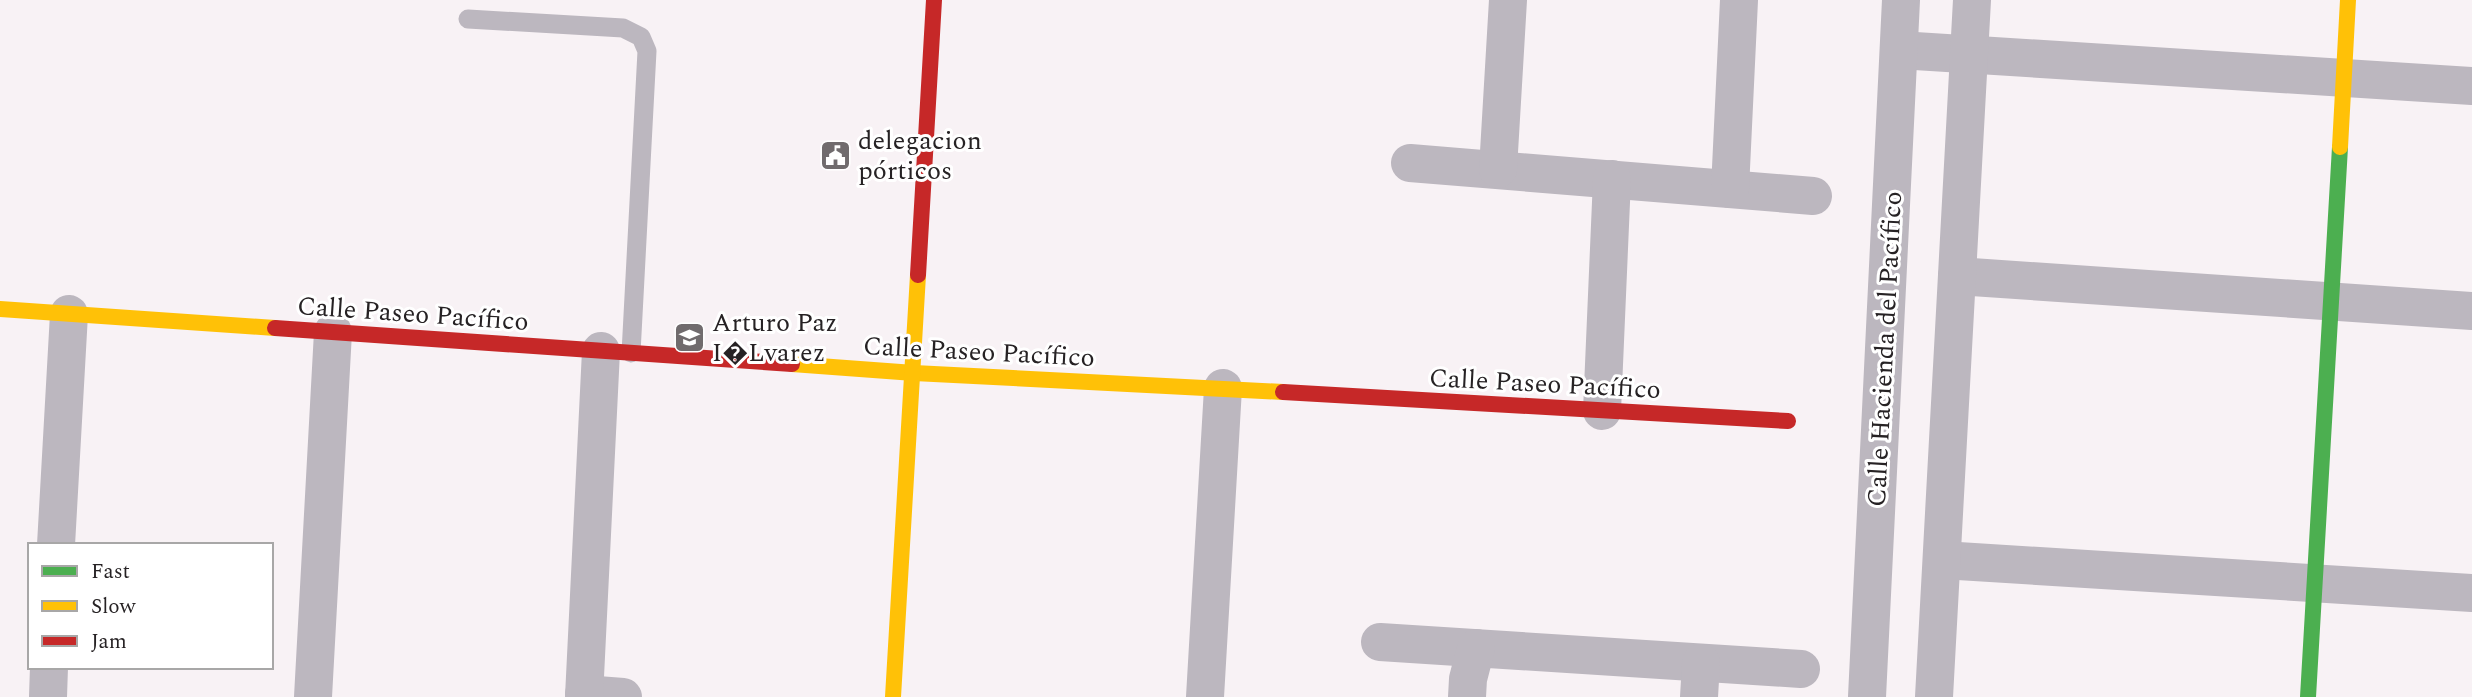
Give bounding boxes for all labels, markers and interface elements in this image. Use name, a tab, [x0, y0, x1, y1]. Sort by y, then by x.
place label: delegacion pórticos	[858, 121, 982, 191]
public building icon: delegacion pórticos	[818, 138, 852, 172]
street label: Calle Hacienda del Pacífico	[1857, 190, 1913, 508]
street label: Calle Paseo Pacífico	[296, 286, 530, 342]
place label: Arturo Paz I�Lvarez	[712, 303, 838, 373]
school or university icon: Arturo Paz I�Lvarez	[672, 320, 706, 354]
street label: Calle Paseo Pacífico	[862, 326, 1096, 378]
street label: Calle Paseo Pacífico	[1428, 358, 1662, 410]
legend	[28, 543, 273, 669]
text: Fast	[91, 556, 130, 588]
text: Slow	[91, 591, 137, 623]
text: Jam	[91, 626, 127, 658]

